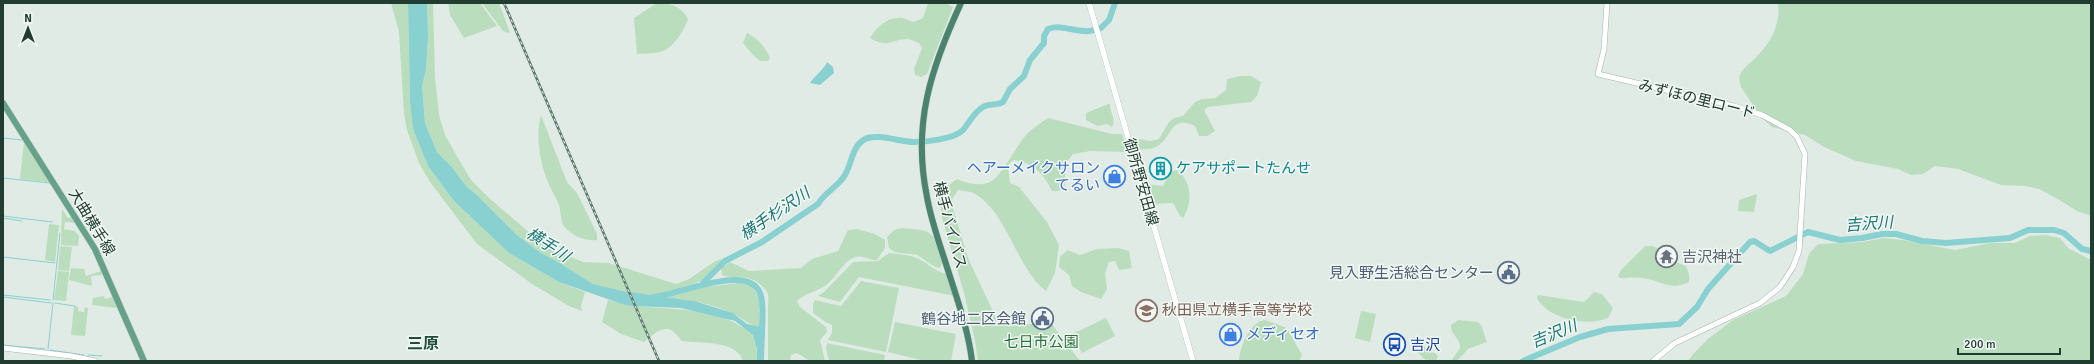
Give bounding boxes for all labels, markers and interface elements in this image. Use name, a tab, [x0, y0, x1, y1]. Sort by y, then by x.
north arrow	[8, 8, 48, 48]
text: N	[24, 12, 32, 25]
street label: みずほの里ロード	[1637, 76, 1757, 122]
street label: 御所野安田線	[1120, 136, 1162, 228]
building icon: ケアサポートたんせ	[1147, 155, 1173, 181]
place label: ヘアーメイクサロン てるい	[967, 159, 1100, 194]
place label: ケアサポートたんせ	[1176, 159, 1311, 177]
shop icon: ヘアーメイクサロン てるい	[1102, 164, 1128, 190]
street label: 横手バイパス	[930, 179, 970, 271]
water label: 横手杉沢川	[736, 182, 815, 245]
street label: 大曲横手線	[65, 185, 119, 259]
water label: 吉沢川	[1844, 212, 1896, 236]
water label: 横手川	[522, 224, 575, 268]
temple icon: 吉沢神社	[1653, 244, 1679, 270]
place label: 吉沢神社	[1682, 248, 1742, 266]
public building icon: 見入野生活総合センター	[1496, 260, 1522, 286]
place label: 見入野生活総合センター	[1329, 264, 1494, 282]
school or university icon: 秋田県立横手高等学校	[1134, 297, 1160, 323]
place label: 秋田県立横手高等学校	[1162, 301, 1312, 319]
public building icon: 鶴谷地二区会館	[1029, 306, 1055, 332]
place label: 鶴谷地二区会館	[921, 310, 1026, 328]
water label: 吉沢川	[1528, 315, 1582, 352]
shop icon: メディセオ	[1217, 321, 1243, 347]
place label: メディセオ	[1246, 325, 1320, 343]
scale bar	[1958, 330, 2060, 356]
bus stop icon: 吉沢	[1382, 332, 1408, 358]
park label: 七日市公園	[1003, 333, 1079, 351]
district label: 三原	[407, 334, 439, 354]
place label: 吉沢	[1410, 336, 1440, 354]
text: 200 m	[1964, 337, 1996, 352]

